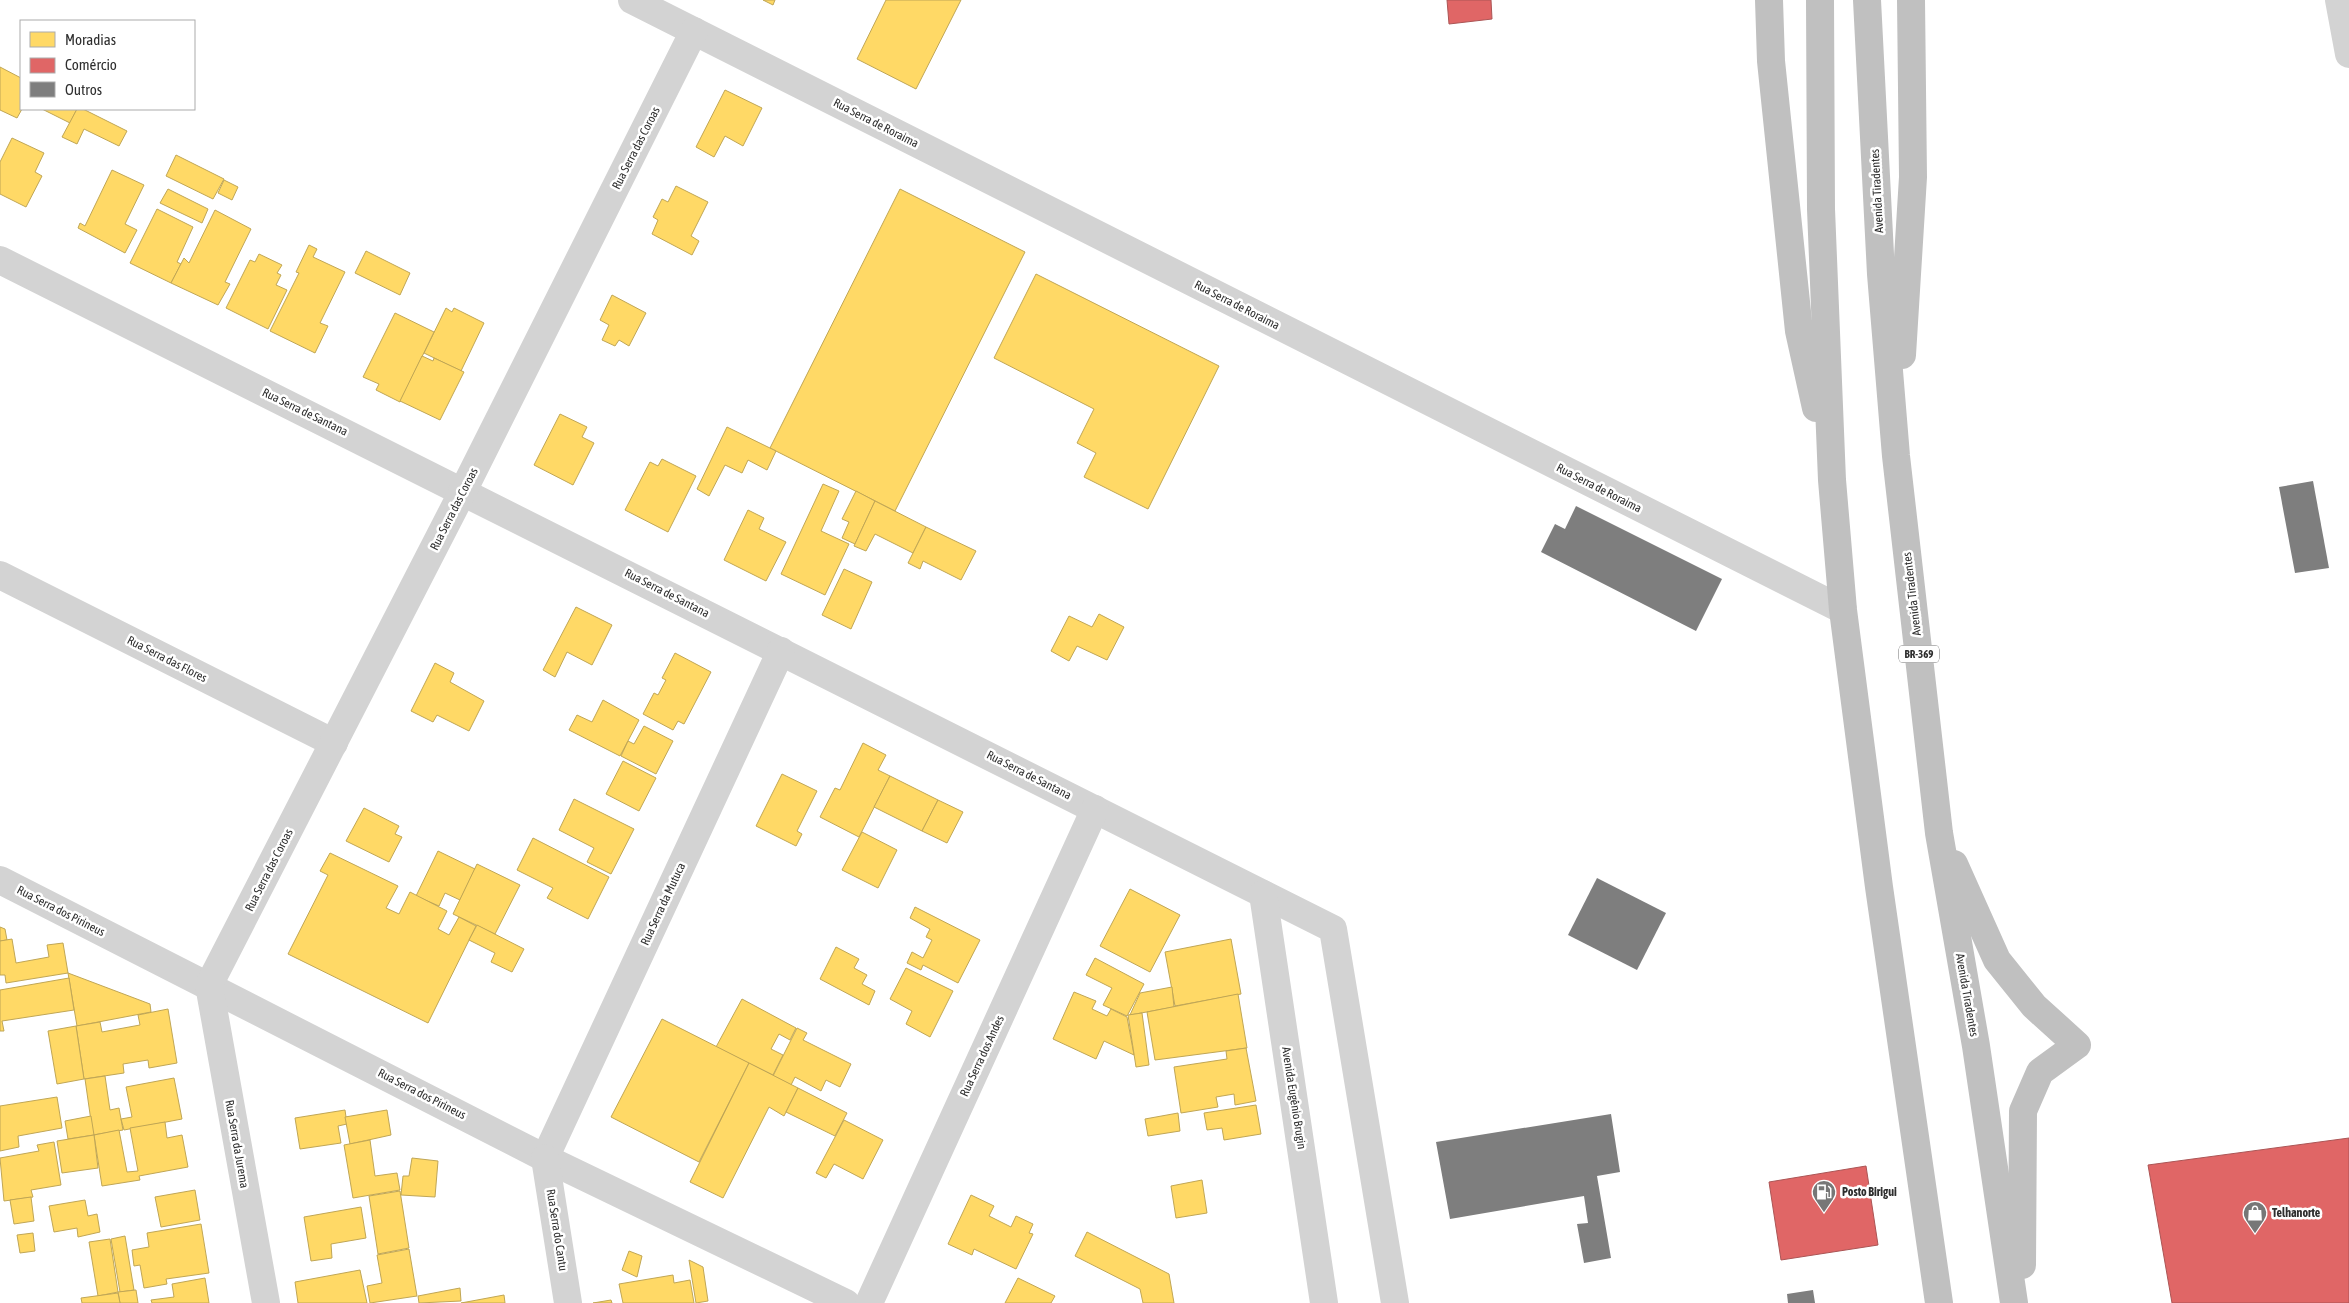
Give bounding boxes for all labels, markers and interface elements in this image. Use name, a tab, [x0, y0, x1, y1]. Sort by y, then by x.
legend	[20, 20, 195, 110]
text: Moradias	[65, 31, 116, 48]
text: Comércio	[65, 56, 117, 73]
text: Outros	[65, 81, 102, 98]
street label: Rua Serra de Roraima	[831, 95, 921, 151]
street label: Rua Serra das Coroas	[609, 104, 663, 192]
street label: Avenida Tiradentes	[1868, 149, 1886, 233]
street label: Rua Serra de Roraima	[1192, 277, 1282, 333]
street label: Rua Serra de Santana	[260, 385, 350, 439]
street label: Rua Serra de Roraima	[1554, 460, 1644, 516]
street label: Rua Serra das Coroas	[427, 465, 481, 553]
street label: Avenida Tiradentes	[1900, 551, 1924, 637]
street label: Rua Serra de Santana	[622, 566, 712, 620]
street label: Rua Serra das Flores	[125, 633, 209, 685]
road number: BR-369	[1899, 646, 1939, 662]
street label: Rua Serra de Santana	[984, 748, 1074, 802]
street label: Rua Serra das Coroas	[242, 826, 296, 914]
street label: Rua Serra da Mutuca	[638, 860, 688, 948]
street label: Rua Serra dos Pirineus	[15, 883, 107, 939]
street label: Avenida Tiradentes	[1953, 952, 1981, 1038]
street label: Rua Serra dos Andes	[957, 1013, 1007, 1099]
street label: Avenida Eugênio Brugin	[1279, 1046, 1309, 1150]
street label: Rua Serra dos Pirineus	[376, 1066, 468, 1122]
street label: Rua Serra da Jurema	[222, 1099, 252, 1189]
fuel station icon: Posto Birigui	[1811, 1179, 1837, 1213]
place label: Posto Birigui	[1842, 1185, 1897, 1199]
street label: Rua Serra do Cantu	[544, 1188, 570, 1272]
shop icon: Telhanorte	[2242, 1200, 2268, 1234]
place label: Telhanorte	[2272, 1206, 2321, 1220]

